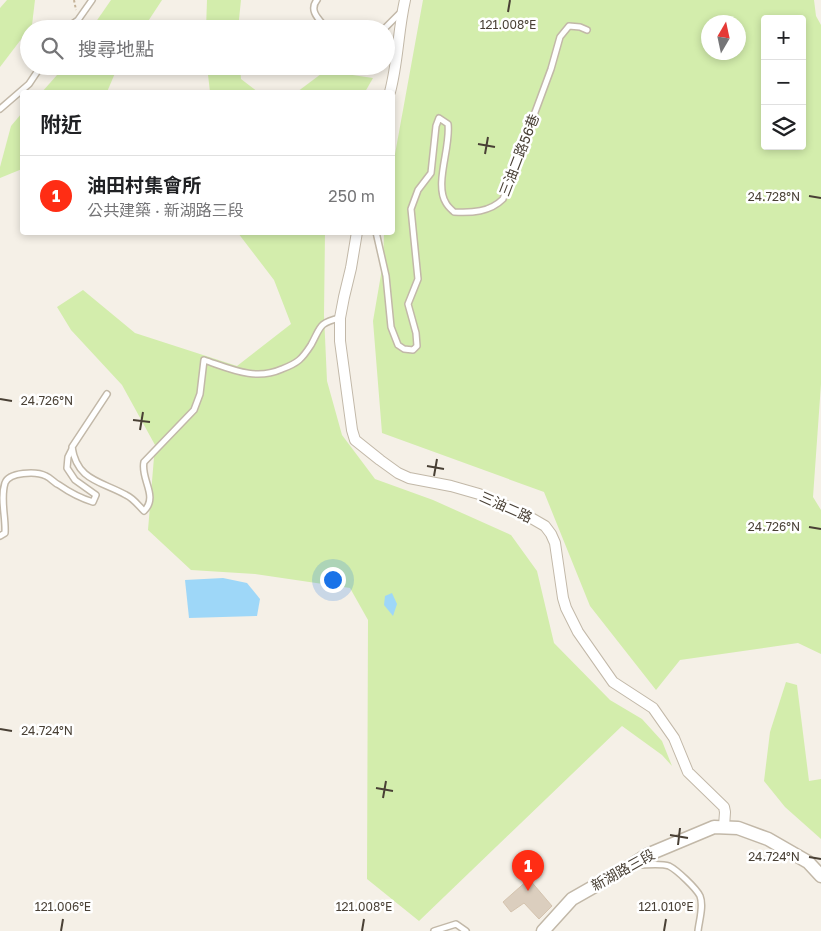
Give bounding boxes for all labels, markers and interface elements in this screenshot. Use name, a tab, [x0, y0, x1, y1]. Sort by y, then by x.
north arrow	[701, 15, 746, 60]
map controls	[761, 15, 806, 150]
button: +	[761, 15, 806, 60]
text: 121.008°E	[480, 17, 536, 32]
search box	[20, 20, 395, 75]
icon: search	[38, 34, 66, 62]
text: 搜尋地點	[78, 37, 154, 60]
button: −	[761, 60, 806, 105]
button: layers	[761, 105, 806, 150]
text: 附近	[40, 111, 82, 137]
street label: 三油二路56巷	[495, 111, 542, 198]
text: 油田村集會所	[87, 173, 201, 196]
text: 1	[52, 186, 60, 206]
text: 250 m	[328, 186, 375, 206]
text: 24.728°N	[748, 189, 800, 204]
text: 公共建築 · 新湖路三段	[87, 200, 244, 220]
text: 24.726°N	[21, 393, 73, 408]
street label: 三油二路	[477, 487, 535, 526]
text: 24.726°N	[748, 519, 800, 534]
your location	[320, 567, 346, 593]
text: 24.724°N	[21, 723, 73, 738]
street label: 新湖路三段	[588, 845, 657, 894]
text: 24.724°N	[748, 849, 800, 864]
pin: 1	[512, 850, 544, 891]
text: 121.006°E	[35, 899, 91, 914]
text: 121.008°E	[336, 899, 392, 914]
text: 121.010°E	[639, 899, 693, 914]

